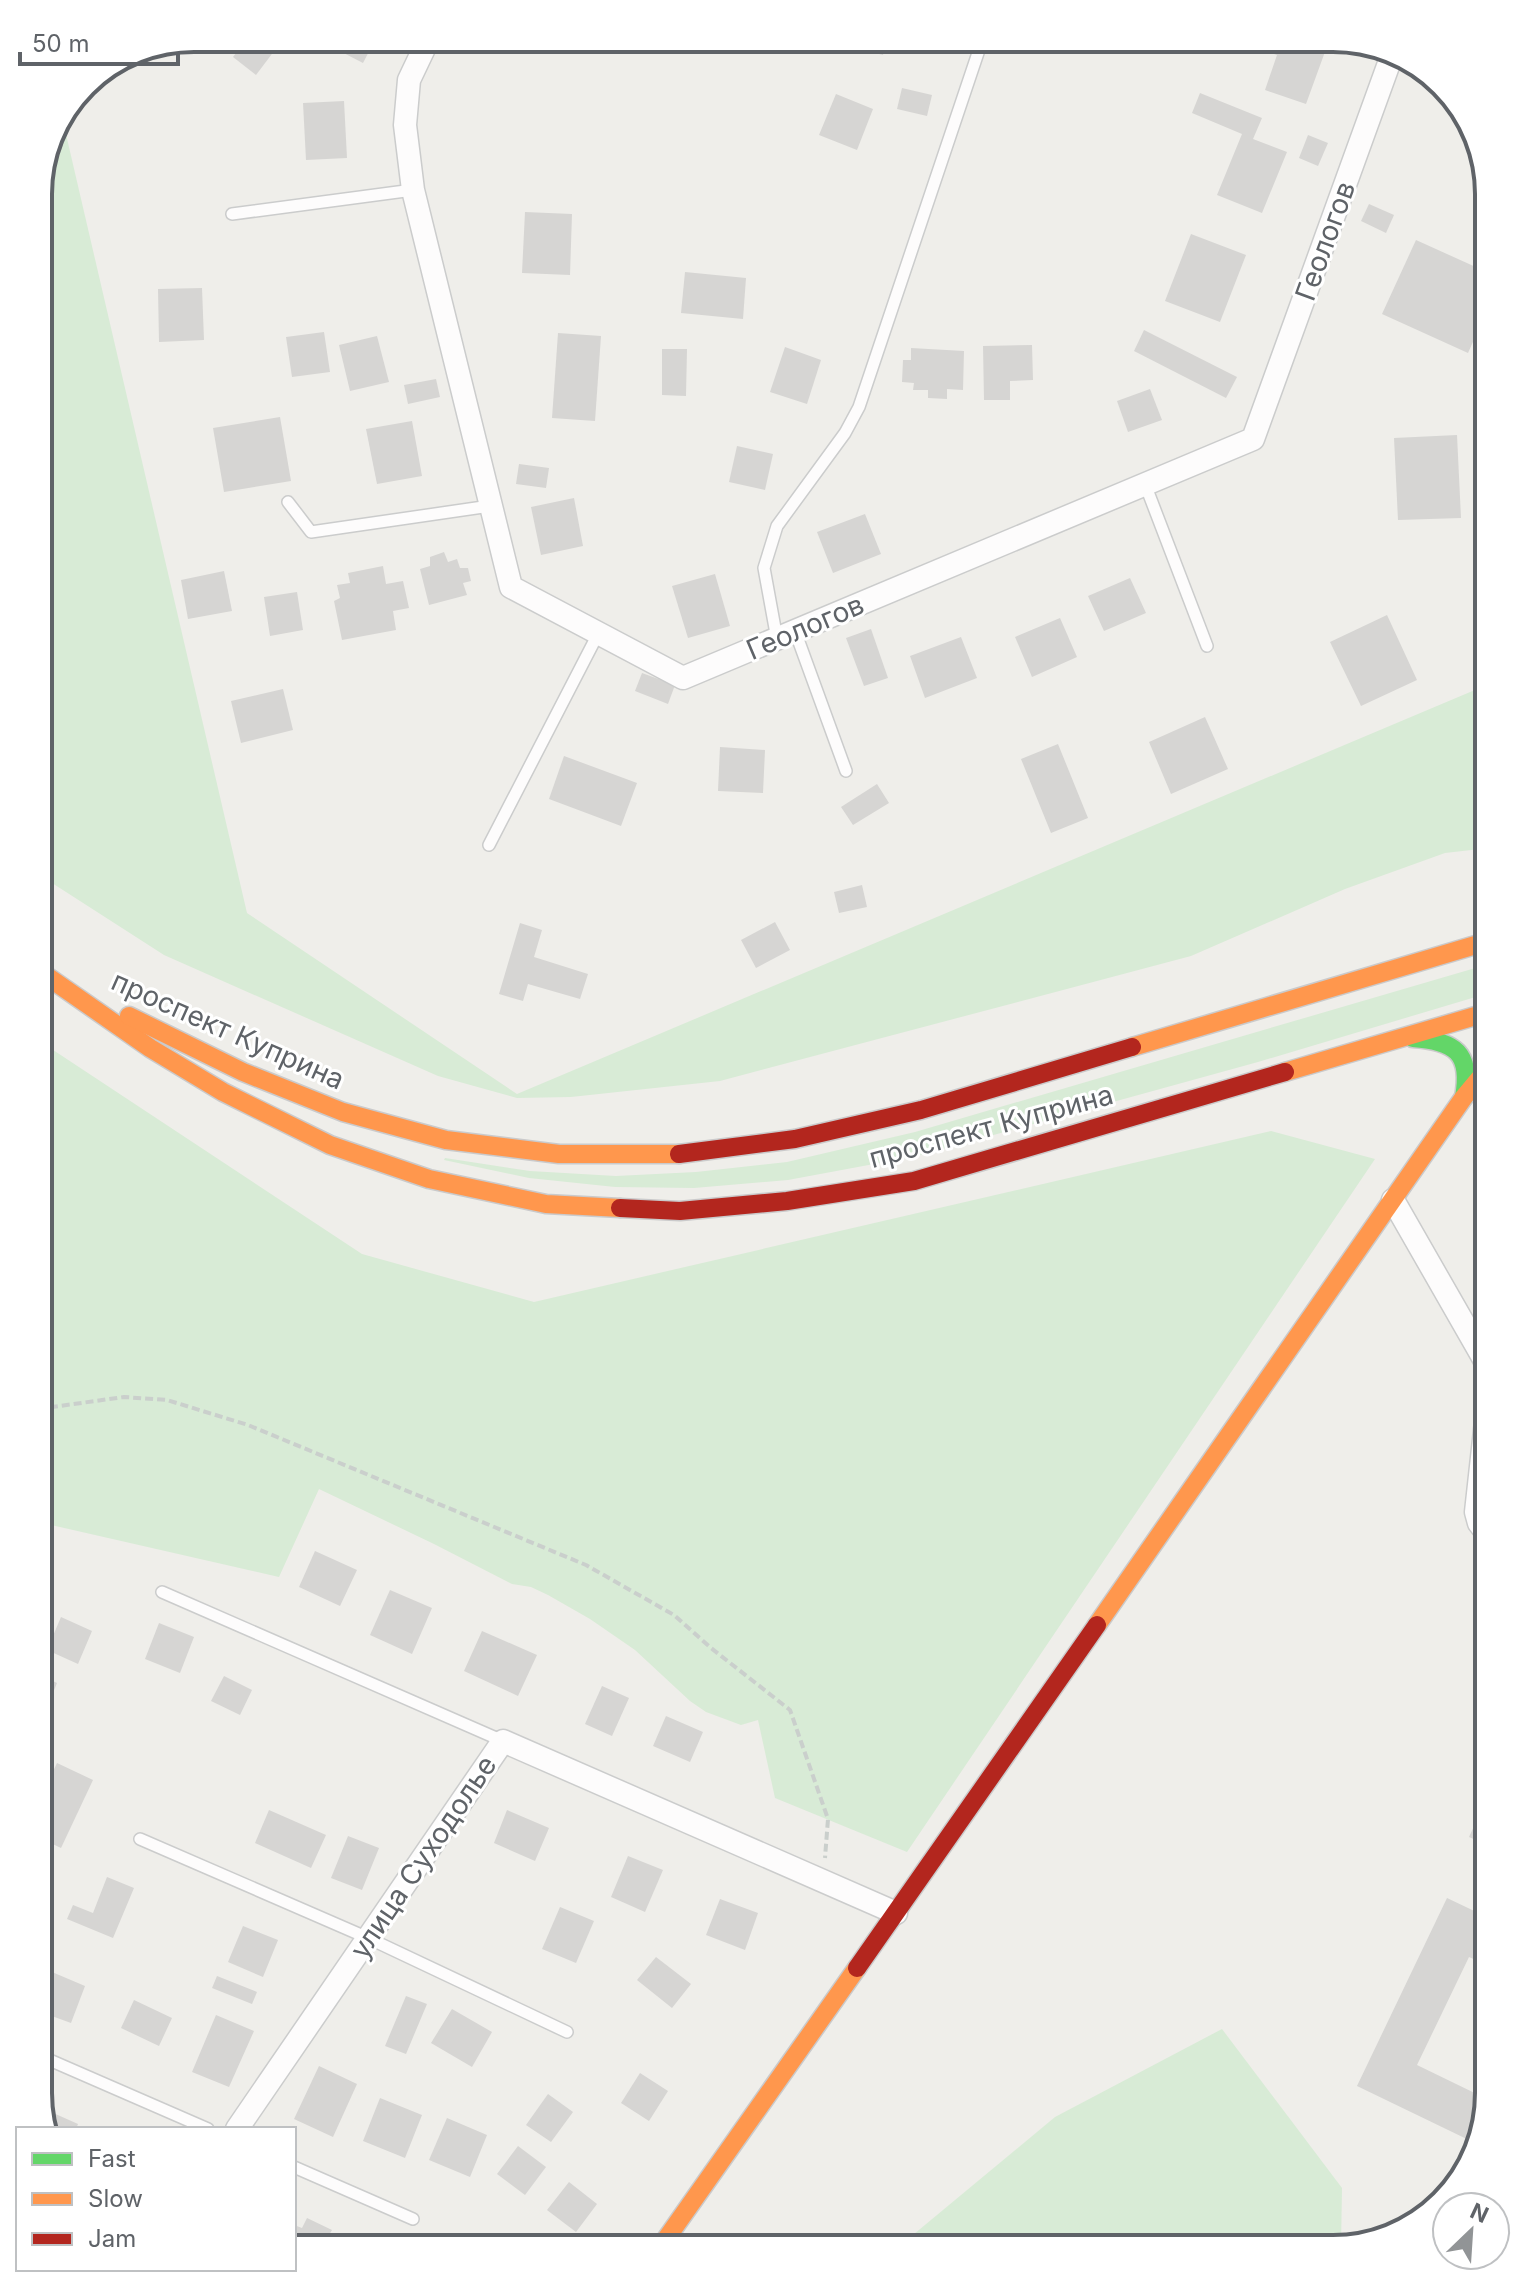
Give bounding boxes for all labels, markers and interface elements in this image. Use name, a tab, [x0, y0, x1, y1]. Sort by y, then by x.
scale bar	[20, 16, 178, 66]
text: 50 m	[32, 29, 90, 58]
street label: Геологов	[1288, 177, 1362, 305]
street label: Геологов	[741, 587, 869, 667]
street label: проспект Куприна	[106, 963, 350, 1097]
street label: проспект Куприна	[865, 1077, 1117, 1175]
street label: улица Суходолье	[342, 1749, 504, 1965]
legend	[16, 2127, 296, 2271]
text: Fast	[88, 2144, 136, 2173]
text: Slow	[88, 2184, 143, 2213]
north arrow	[1431, 2191, 1511, 2271]
text: N	[1466, 2198, 1493, 2228]
text: Jam	[88, 2224, 136, 2253]

